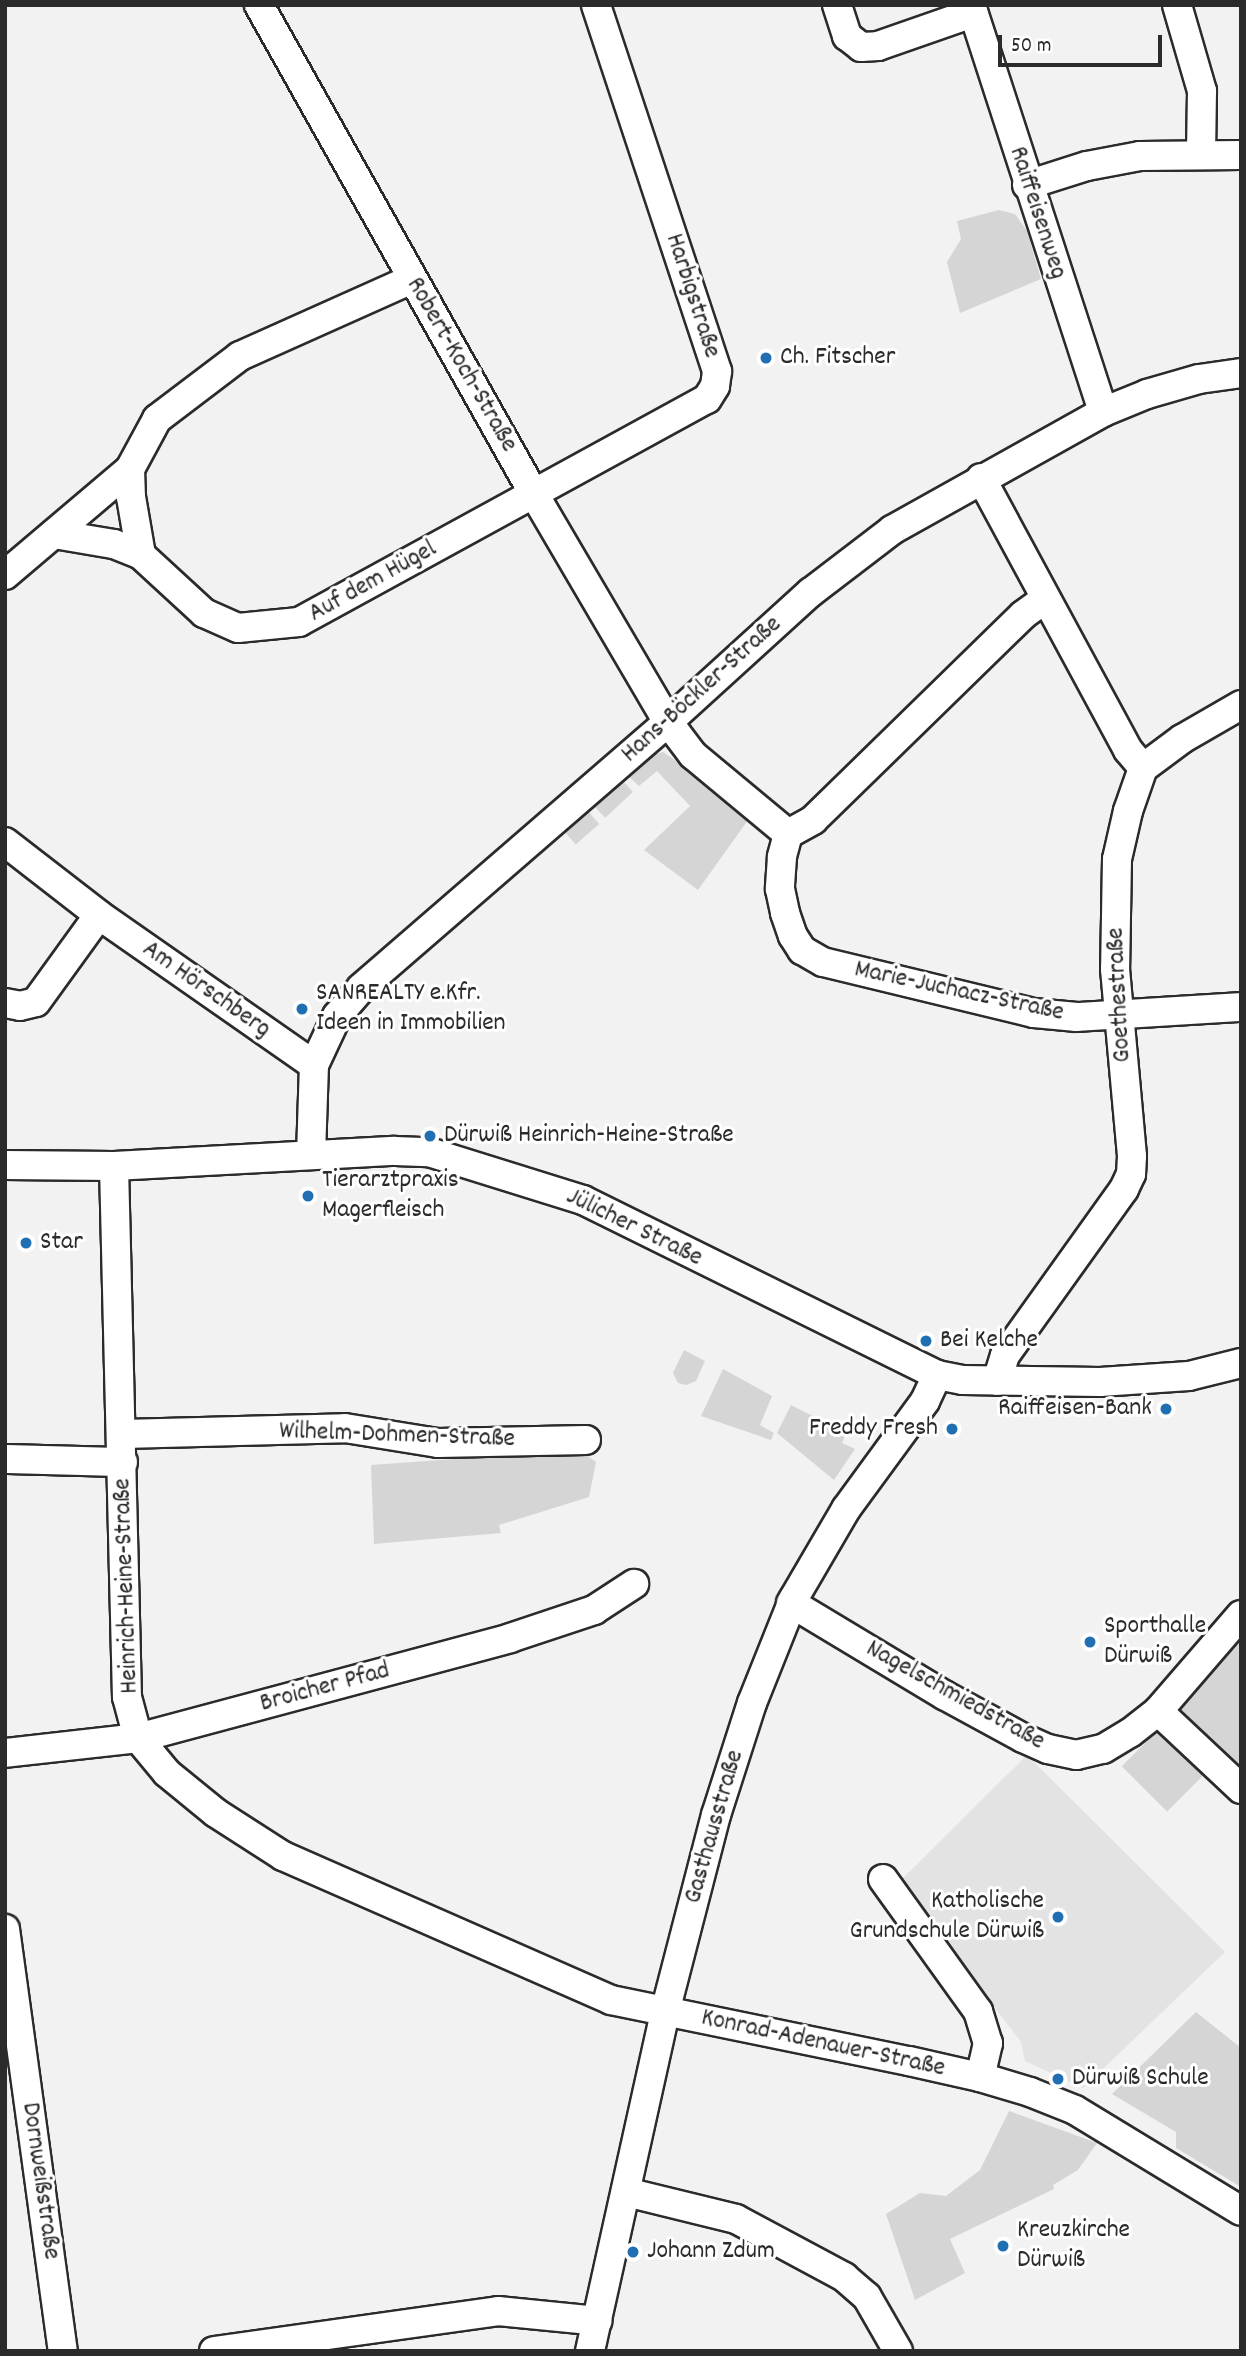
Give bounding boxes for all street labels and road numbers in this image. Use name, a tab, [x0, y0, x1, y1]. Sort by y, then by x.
street label: Raiffeisenweg	[1001, 143, 1073, 283]
street label: Harbigstraße	[657, 230, 727, 362]
street label: Robert-Koch-Straße	[398, 272, 524, 458]
street label: Auf dem Hügel	[304, 534, 442, 630]
street label: Hans-Böckler-Straße	[615, 610, 789, 770]
street label: Goethestraße	[1101, 927, 1139, 1063]
street label: Am Hörschberg	[136, 934, 276, 1046]
street label: Marie-Juchacz-Straße	[851, 955, 1067, 1029]
street label: Jülicher Straße	[561, 1182, 707, 1274]
street label: Wilhelm-Dohmen-Straße	[279, 1416, 515, 1456]
street label: Heinrich-Heine-Straße	[108, 1478, 146, 1694]
street label: Nagelschmiedstraße	[860, 1634, 1050, 1758]
street label: Broicher Pfad	[257, 1656, 393, 1720]
street label: Gasthausstraße	[678, 1747, 752, 1907]
street label: Konrad-Adenauer-Straße	[698, 2003, 948, 2085]
street label: Dornweißstraße	[14, 2101, 66, 2261]

